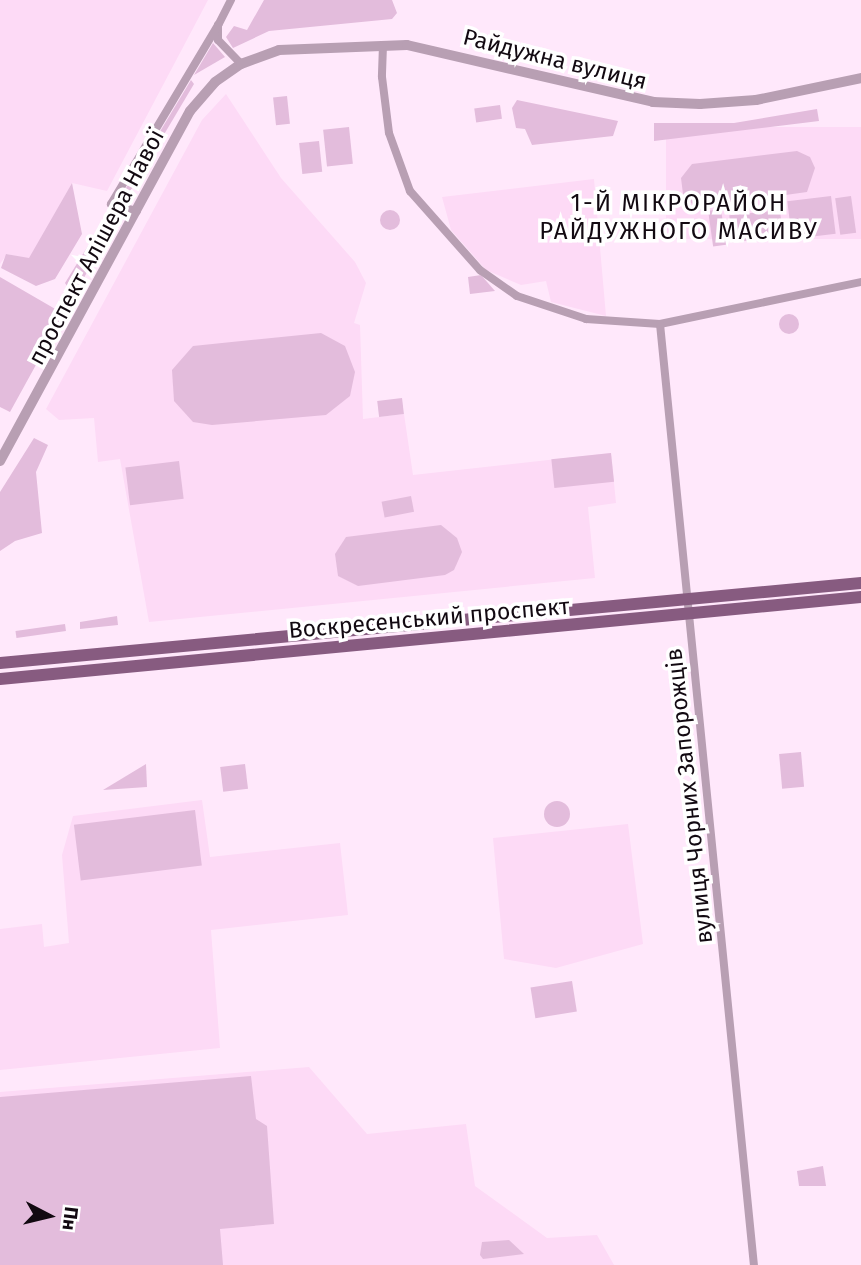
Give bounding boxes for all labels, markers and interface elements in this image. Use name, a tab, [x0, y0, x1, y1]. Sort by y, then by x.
street label: Райдужна вулиця	[460, 23, 650, 95]
street label: проспект Алішера Навої	[22, 124, 170, 370]
district label: 1-Й МІКРОРАЙОН РАЙДУЖНОГО МАСИВУ	[541, 190, 817, 246]
street label: Воскресенський проспект	[287, 592, 571, 644]
street label: вулиця Чорних Запорожців	[660, 647, 718, 945]
north arrow	[14, 1181, 84, 1251]
text: Пн	[57, 1205, 83, 1232]

